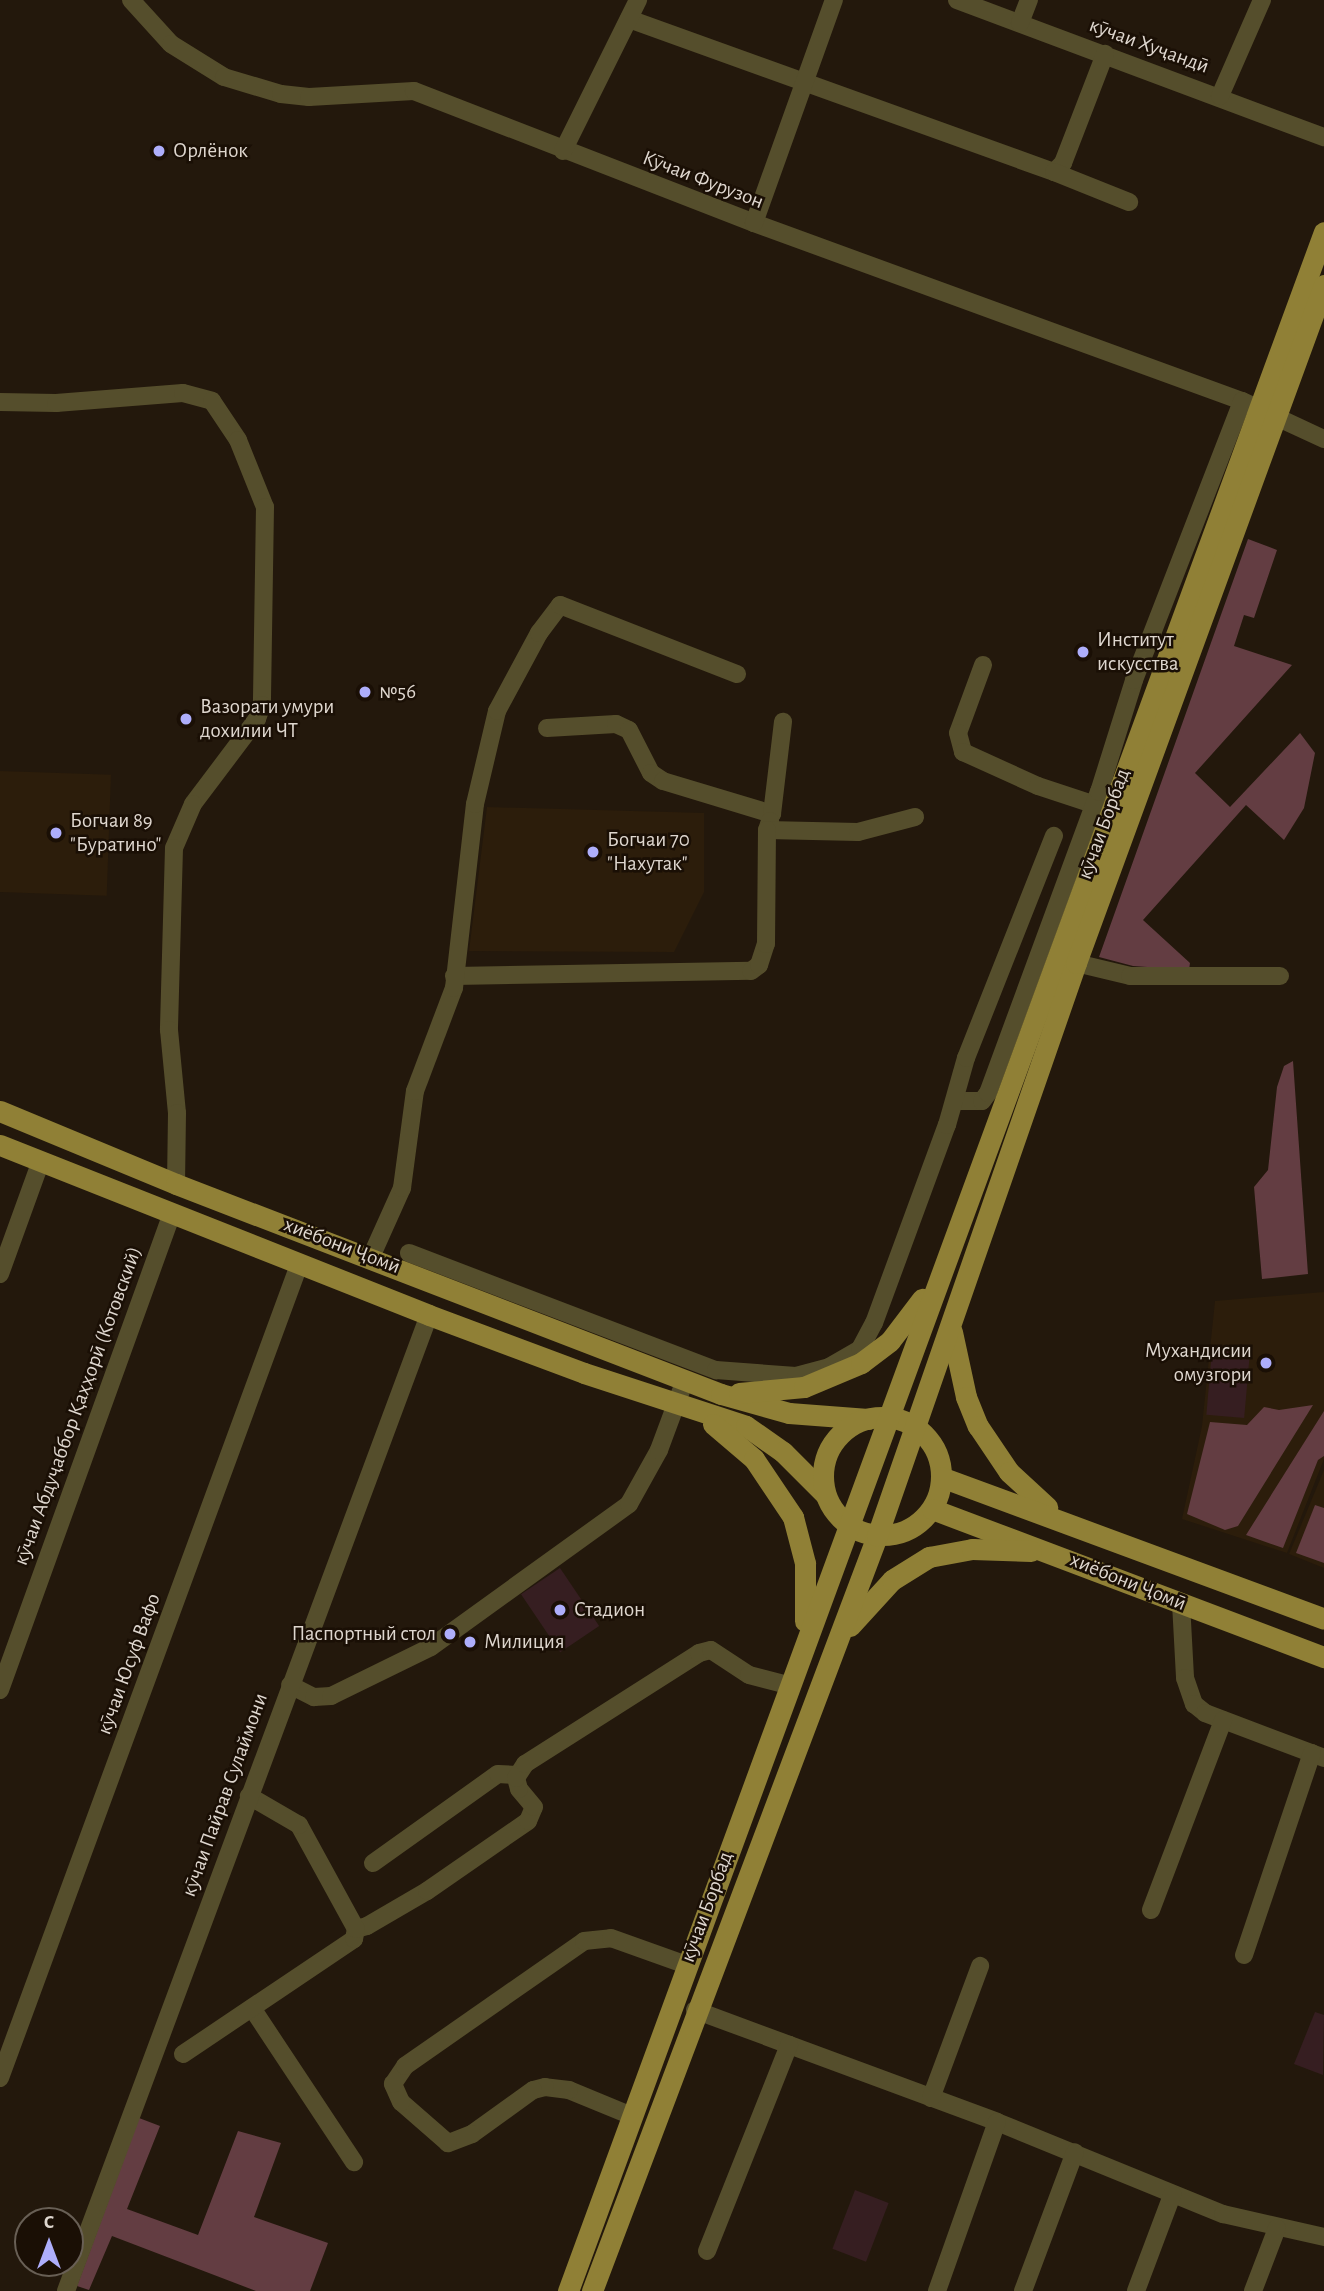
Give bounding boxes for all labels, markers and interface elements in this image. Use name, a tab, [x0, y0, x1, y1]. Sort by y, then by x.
street label: кӯчаи Хуҷандӣ	[1086, 13, 1212, 79]
place label: Орлёнок	[173, 138, 248, 164]
marker: Орлёнок	[151, 143, 167, 159]
street label: Кӯчаи Фурузон	[639, 145, 767, 215]
place label: Институт искусства	[1097, 627, 1179, 677]
marker: Институт искусства	[1075, 644, 1091, 660]
place label: №56	[379, 679, 416, 705]
marker: №56	[357, 684, 373, 700]
place label: Вазорати умури дохилии ЧТ	[200, 694, 334, 744]
marker: Вазорати умури дохилии ЧТ	[178, 711, 194, 727]
street label: кӯчаи Борбад	[1072, 765, 1136, 883]
place label: Богчаи 89 "Буратино"	[70, 808, 161, 858]
marker: Богчаи 89 "Буратино"	[48, 825, 64, 841]
place label: Богчаи 70 "Нахутак"	[607, 827, 690, 877]
marker: Богчаи 70 "Нахутак"	[585, 844, 601, 860]
street label: хиёбони Ҷомӣ	[280, 1212, 404, 1280]
street label: кӯчаи Абдуҷаббор Қаҳҳорӣ (Котовский)	[8, 1243, 148, 1569]
place label: Мухандисии омузгори	[1145, 1338, 1252, 1388]
marker: Мухандисии омузгори	[1258, 1355, 1274, 1371]
street label: хиёбони Ҷомӣ	[1066, 1547, 1190, 1617]
street label: кӯчаи Юсуф Вафо	[92, 1590, 166, 1738]
place label: Стадион	[574, 1597, 645, 1623]
marker: Стадион	[552, 1602, 568, 1618]
place label: Паспортный стол	[292, 1621, 436, 1647]
marker: Паспортный стол	[442, 1626, 458, 1642]
place label: Милиция	[484, 1629, 565, 1655]
marker: Милиция	[462, 1634, 478, 1650]
street label: кӯчаи Пайрав Сулаймони	[176, 1690, 274, 1900]
street label: кӯчаи Борбад	[675, 1848, 739, 1966]
north arrow	[14, 2207, 84, 2277]
text: С	[44, 2213, 54, 2232]

